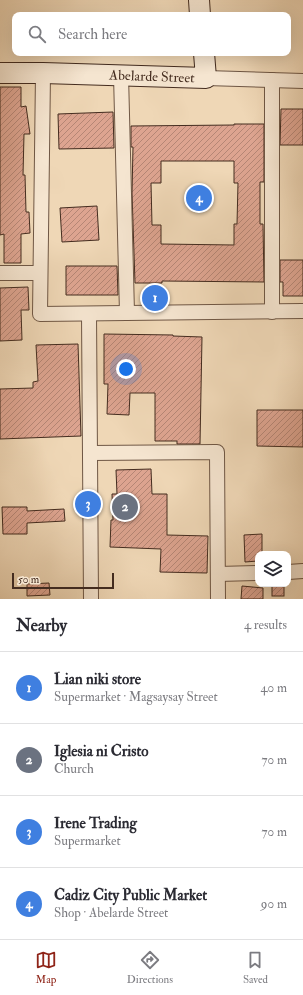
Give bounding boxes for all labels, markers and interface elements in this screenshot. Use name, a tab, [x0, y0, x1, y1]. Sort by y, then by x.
search box	[12, 12, 291, 56]
icon: search	[26, 23, 48, 45]
text: Search here	[58, 25, 127, 44]
street label: Abelarde Street	[108, 66, 195, 87]
pin: 4	[186, 183, 212, 213]
pin: 1	[142, 283, 168, 313]
your location	[116, 359, 136, 379]
pin: 3	[75, 489, 101, 519]
pin: 2	[112, 492, 138, 522]
map controls	[255, 551, 291, 587]
button: layers	[255, 551, 291, 587]
scale bar	[12, 571, 114, 590]
text: 50 m	[18, 573, 39, 586]
text: Nearby	[16, 615, 67, 636]
text: 4 results	[244, 617, 287, 633]
text: Lian niki store	[54, 670, 141, 689]
text: 1	[27, 680, 31, 696]
text: 40 m	[261, 680, 287, 696]
text: Supermarket · Magsaysay Street	[54, 689, 218, 705]
text: Iglesia ni Cristo	[54, 742, 148, 761]
text: 2	[26, 752, 32, 768]
text: 70 m	[262, 752, 287, 768]
text: Church	[54, 761, 94, 777]
text: Irene Trading	[54, 814, 137, 833]
text: 3	[27, 824, 32, 840]
text: 70 m	[262, 824, 287, 840]
text: Supermarket	[54, 833, 121, 849]
text: Cadiz City Public Market	[54, 886, 207, 905]
text: 4	[25, 896, 33, 912]
text: 90 m	[261, 896, 287, 912]
text: Shop · Abelarde Street	[54, 905, 168, 921]
tab: Map	[35, 949, 57, 986]
tab: Directions	[127, 949, 173, 986]
tab: Saved	[243, 949, 268, 986]

